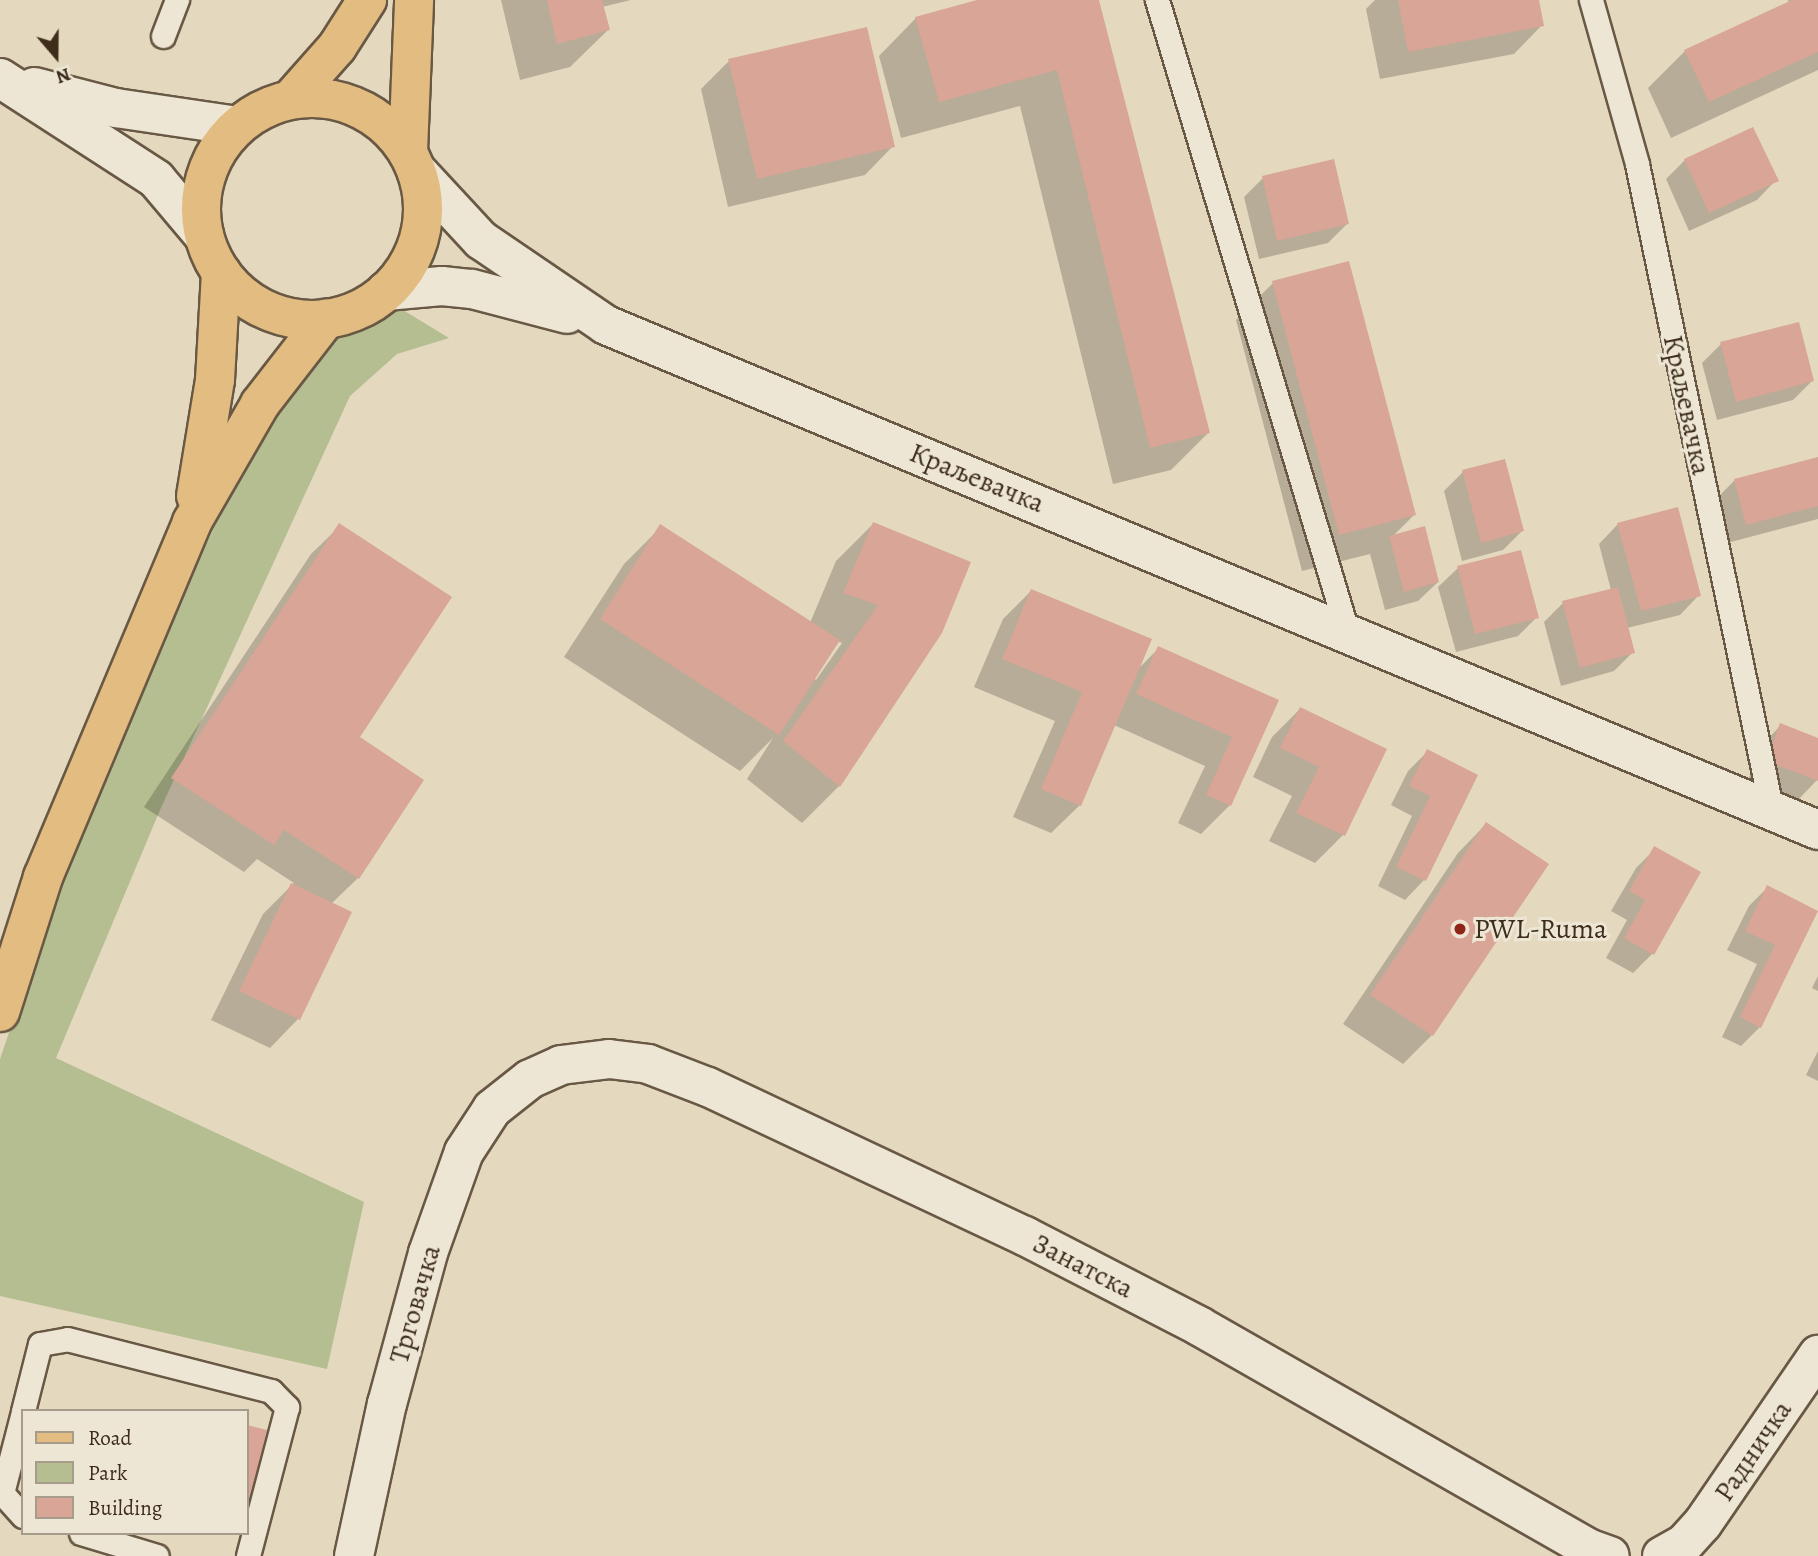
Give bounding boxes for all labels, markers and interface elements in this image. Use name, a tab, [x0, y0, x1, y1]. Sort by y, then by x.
north arrow	[21, 21, 91, 91]
text: N	[52, 61, 74, 90]
street label: Краљевачка	[1656, 332, 1718, 478]
street label: Краљевачка	[905, 436, 1049, 520]
place label: PWL-Ruma	[1474, 912, 1607, 946]
marker: PWL-Ruma	[1452, 921, 1468, 937]
street label: Занатска	[1027, 1226, 1139, 1306]
street label: Трговачка	[382, 1241, 448, 1367]
street label: Радничка	[1707, 1394, 1799, 1508]
legend	[21, 1409, 248, 1535]
text: Road	[88, 1424, 132, 1452]
text: Park	[88, 1459, 127, 1487]
text: Building	[88, 1494, 162, 1522]

